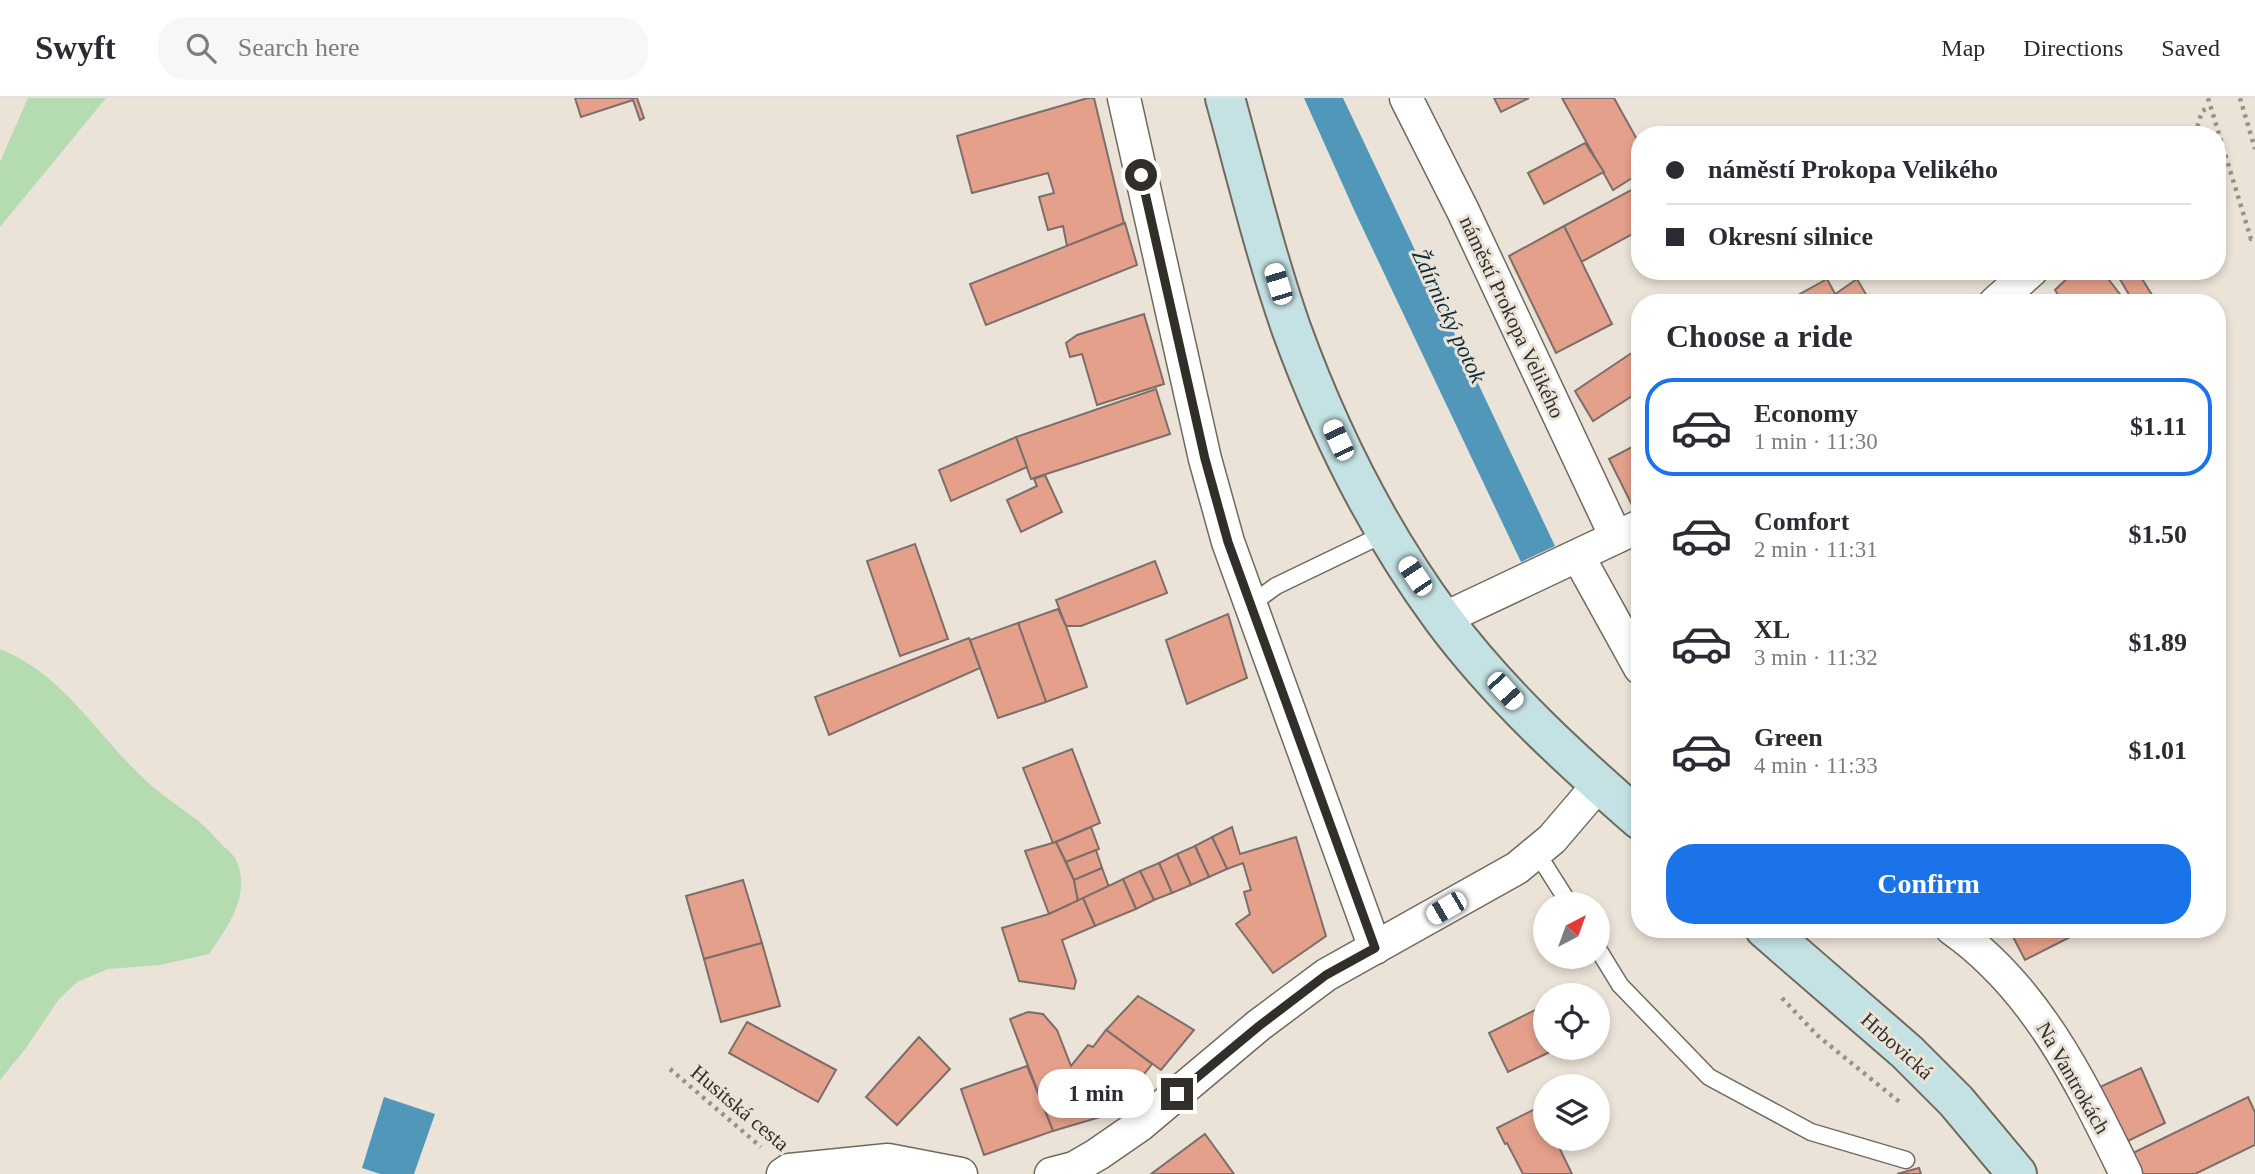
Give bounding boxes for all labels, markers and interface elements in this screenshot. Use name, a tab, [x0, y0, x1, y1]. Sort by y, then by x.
search box	[158, 17, 648, 80]
icon: search	[182, 29, 220, 67]
text: Swyft	[35, 30, 116, 66]
text: Search here	[238, 33, 360, 62]
text: Map	[1941, 35, 1985, 61]
text: Directions	[2023, 35, 2123, 61]
text: Saved	[2161, 35, 2220, 61]
text: náměstí Prokopa Velikého	[1708, 155, 1998, 184]
route start	[1125, 159, 1157, 191]
street label: náměstí Prokopa Velikého	[1455, 212, 1569, 422]
text: Okresní silnice	[1708, 222, 1873, 251]
water label: Ždírnický potok	[1407, 245, 1491, 388]
car	[1262, 261, 1295, 307]
text: Choose a ride	[1666, 318, 1853, 354]
icon: car	[1670, 396, 1733, 459]
text: Economy	[1754, 399, 1858, 428]
text: $1.11	[2130, 412, 2187, 441]
car	[1320, 417, 1357, 463]
text: 1 min · 11:30	[1754, 429, 1878, 454]
icon: car	[1670, 504, 1733, 567]
text: Comfort	[1754, 507, 1849, 536]
text: $1.50	[2129, 520, 2187, 549]
text: 2 min · 11:31	[1754, 537, 1878, 562]
car	[1395, 553, 1436, 599]
icon: car	[1670, 612, 1733, 675]
text: XL	[1754, 615, 1790, 644]
text: $1.89	[2129, 628, 2187, 657]
text: 3 min · 11:32	[1754, 645, 1878, 670]
car	[1484, 668, 1527, 714]
icon: car	[1670, 720, 1733, 783]
text: Green	[1754, 723, 1823, 752]
text: $1.01	[2129, 736, 2187, 765]
text: 4 min · 11:33	[1754, 753, 1878, 778]
button: Confirm	[1666, 844, 2191, 924]
car	[1423, 888, 1470, 928]
north arrow	[1533, 892, 1610, 970]
map controls	[1533, 892, 1610, 1151]
button: locate	[1533, 983, 1610, 1060]
street label: Hrbovická	[1856, 1007, 1938, 1085]
street label: Na Vantrokách	[2031, 1018, 2115, 1139]
street label: Husitská cesta	[686, 1060, 794, 1156]
callout: 1 min	[1037, 1070, 1152, 1118]
button: layers	[1533, 1074, 1610, 1151]
route end	[1161, 1078, 1193, 1110]
text: 1 min	[1068, 1081, 1124, 1106]

